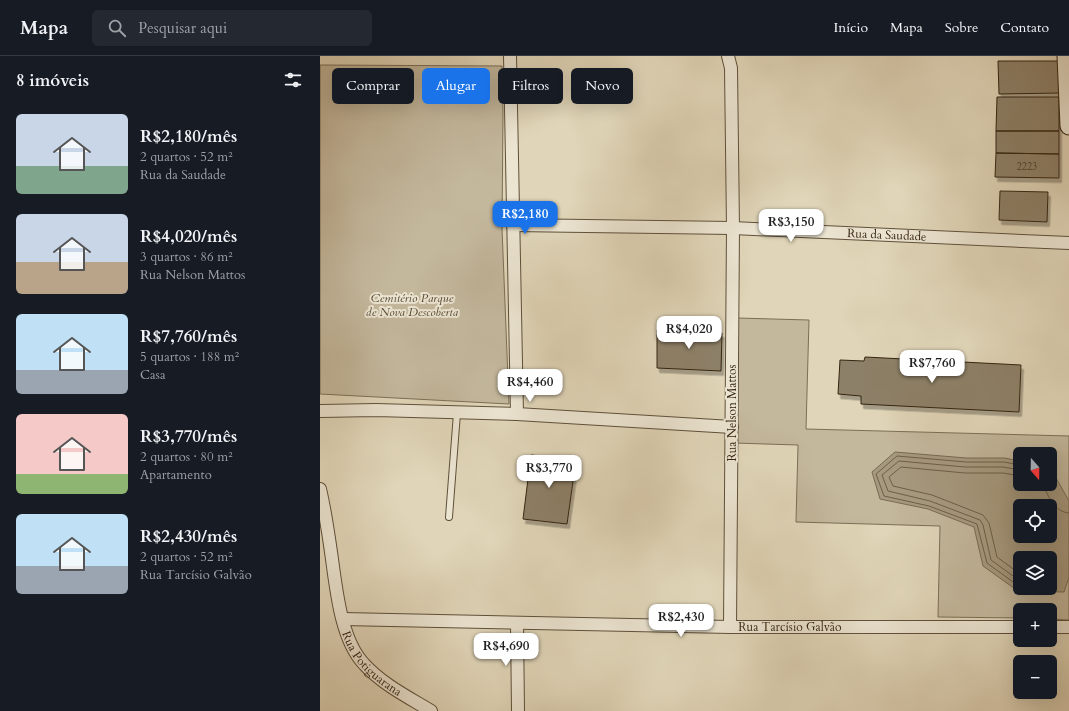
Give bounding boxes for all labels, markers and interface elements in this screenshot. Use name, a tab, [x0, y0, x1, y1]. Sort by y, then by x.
search box	[92, 10, 372, 46]
text: Mapa	[20, 15, 68, 41]
icon: search	[106, 17, 128, 39]
text: Pesquisar aqui	[138, 18, 227, 38]
text: Início	[833, 18, 868, 37]
text: Mapa	[890, 18, 923, 37]
text: Sobre	[945, 18, 978, 37]
text: Contato	[1000, 18, 1049, 37]
chip: Comprar	[332, 68, 414, 104]
chip: Alugar	[422, 68, 490, 104]
chip: Filtros	[498, 68, 563, 104]
chip: Novo	[571, 68, 633, 104]
text: 8 imóveis	[16, 69, 89, 92]
icon: filters	[282, 69, 304, 91]
text: R$2,180/mês	[140, 125, 237, 148]
icon: home	[48, 130, 96, 178]
text: 2 quartos · 52 m²	[140, 148, 233, 166]
house number: 2223	[1017, 160, 1037, 174]
text: Rua da Saudade	[140, 166, 226, 184]
pin: R$2,180	[488, 201, 562, 235]
text: R$2,180	[502, 205, 548, 223]
pin: R$3,150	[754, 209, 828, 243]
text: R$3,150	[768, 213, 814, 231]
text: R$4,020/mês	[140, 225, 237, 248]
street label: Rua da Saudade	[847, 225, 927, 245]
icon: home	[48, 230, 96, 278]
text: 3 quartos · 86 m²	[140, 248, 233, 266]
text: Rua Nelson Mattos	[140, 266, 245, 284]
park label: Cemitério Parque de Nova Descoberta	[366, 290, 459, 320]
pin: R$4,020	[652, 316, 726, 350]
text: R$4,020	[666, 320, 712, 338]
text: R$7,760/mês	[140, 325, 237, 348]
icon: home	[48, 330, 96, 378]
text: 5 quartos · 188 m²	[140, 348, 239, 366]
pin: R$7,760	[895, 350, 969, 384]
text: R$7,760	[909, 354, 955, 372]
street label: Rua Nelson Mattos	[724, 364, 740, 462]
text: Casa	[140, 366, 166, 384]
pin: R$4,460	[493, 369, 567, 403]
text: R$4,460	[507, 373, 553, 391]
text: R$3,770/mês	[140, 425, 237, 448]
icon: home	[48, 430, 96, 478]
north arrow	[1013, 447, 1057, 491]
map controls	[1013, 447, 1057, 699]
text: 2 quartos · 80 m²	[140, 448, 233, 466]
pin: R$3,770	[512, 455, 586, 489]
text: R$3,770	[526, 459, 572, 477]
text: Apartamento	[140, 466, 212, 484]
button: locate	[1013, 499, 1057, 543]
text: R$2,430/mês	[140, 525, 237, 548]
icon: home	[48, 530, 96, 578]
text: 2 quartos · 52 m²	[140, 548, 233, 566]
button: layers	[1013, 551, 1057, 595]
text: Rua Tarcísio Galvão	[140, 566, 252, 584]
button: +	[1013, 603, 1057, 647]
pin: R$2,430	[644, 604, 718, 638]
text: R$2,430	[658, 608, 704, 626]
street label: Rua Tarcísio Galvão	[738, 619, 842, 635]
street label: Rua Potiguarana	[338, 629, 406, 700]
pin: R$4,690	[469, 633, 543, 667]
text: R$4,690	[483, 637, 529, 655]
button: −	[1013, 655, 1057, 699]

